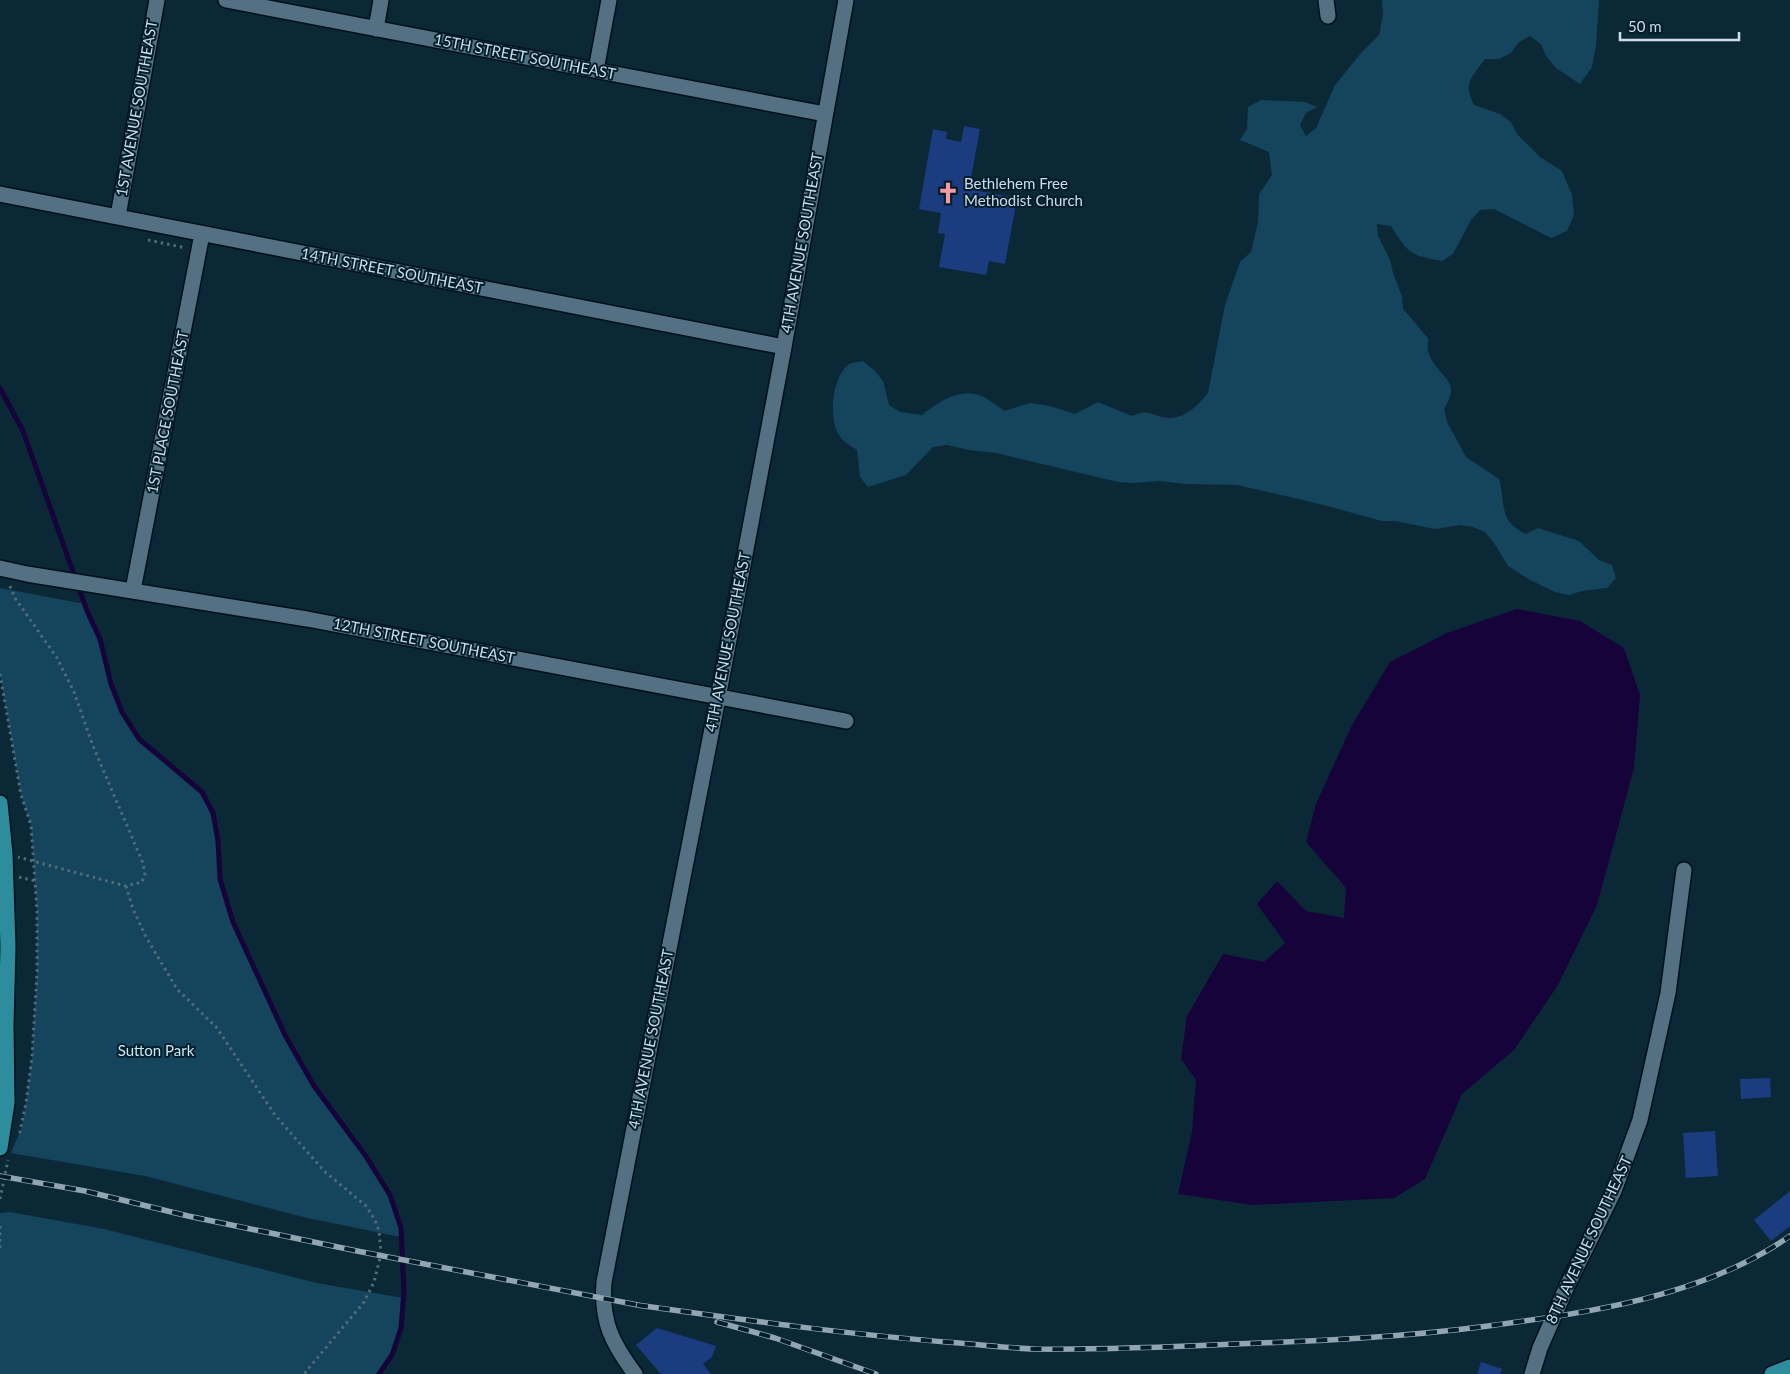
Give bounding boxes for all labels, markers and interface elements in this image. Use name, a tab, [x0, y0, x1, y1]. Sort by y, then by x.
scale bar	[1620, 10, 1739, 42]
text: 50 m	[1628, 17, 1662, 35]
street label: 1ST AVENUE SOUTHEAST	[112, 18, 160, 198]
street label: 15TH STREET SOUTHEAST	[433, 30, 618, 83]
street label: 4TH AVENUE SOUTHEAST	[776, 151, 826, 334]
place label: Bethlehem Free Methodist Church	[964, 174, 1083, 209]
church icon: Bethlehem Free Methodist Church	[935, 180, 961, 206]
street label: 14TH STREET SOUTHEAST	[300, 244, 485, 297]
street label: 1ST PLACE SOUTHEAST	[142, 329, 192, 495]
street label: 4TH AVENUE SOUTHEAST	[701, 550, 753, 733]
street label: 12TH STREET SOUTHEAST	[332, 614, 517, 667]
street label: 4TH AVENUE SOUTHEAST	[624, 947, 676, 1130]
park label: Sutton Park	[118, 1041, 195, 1059]
street label: 8TH AVENUE SOUTHEAST	[1541, 1153, 1635, 1326]

